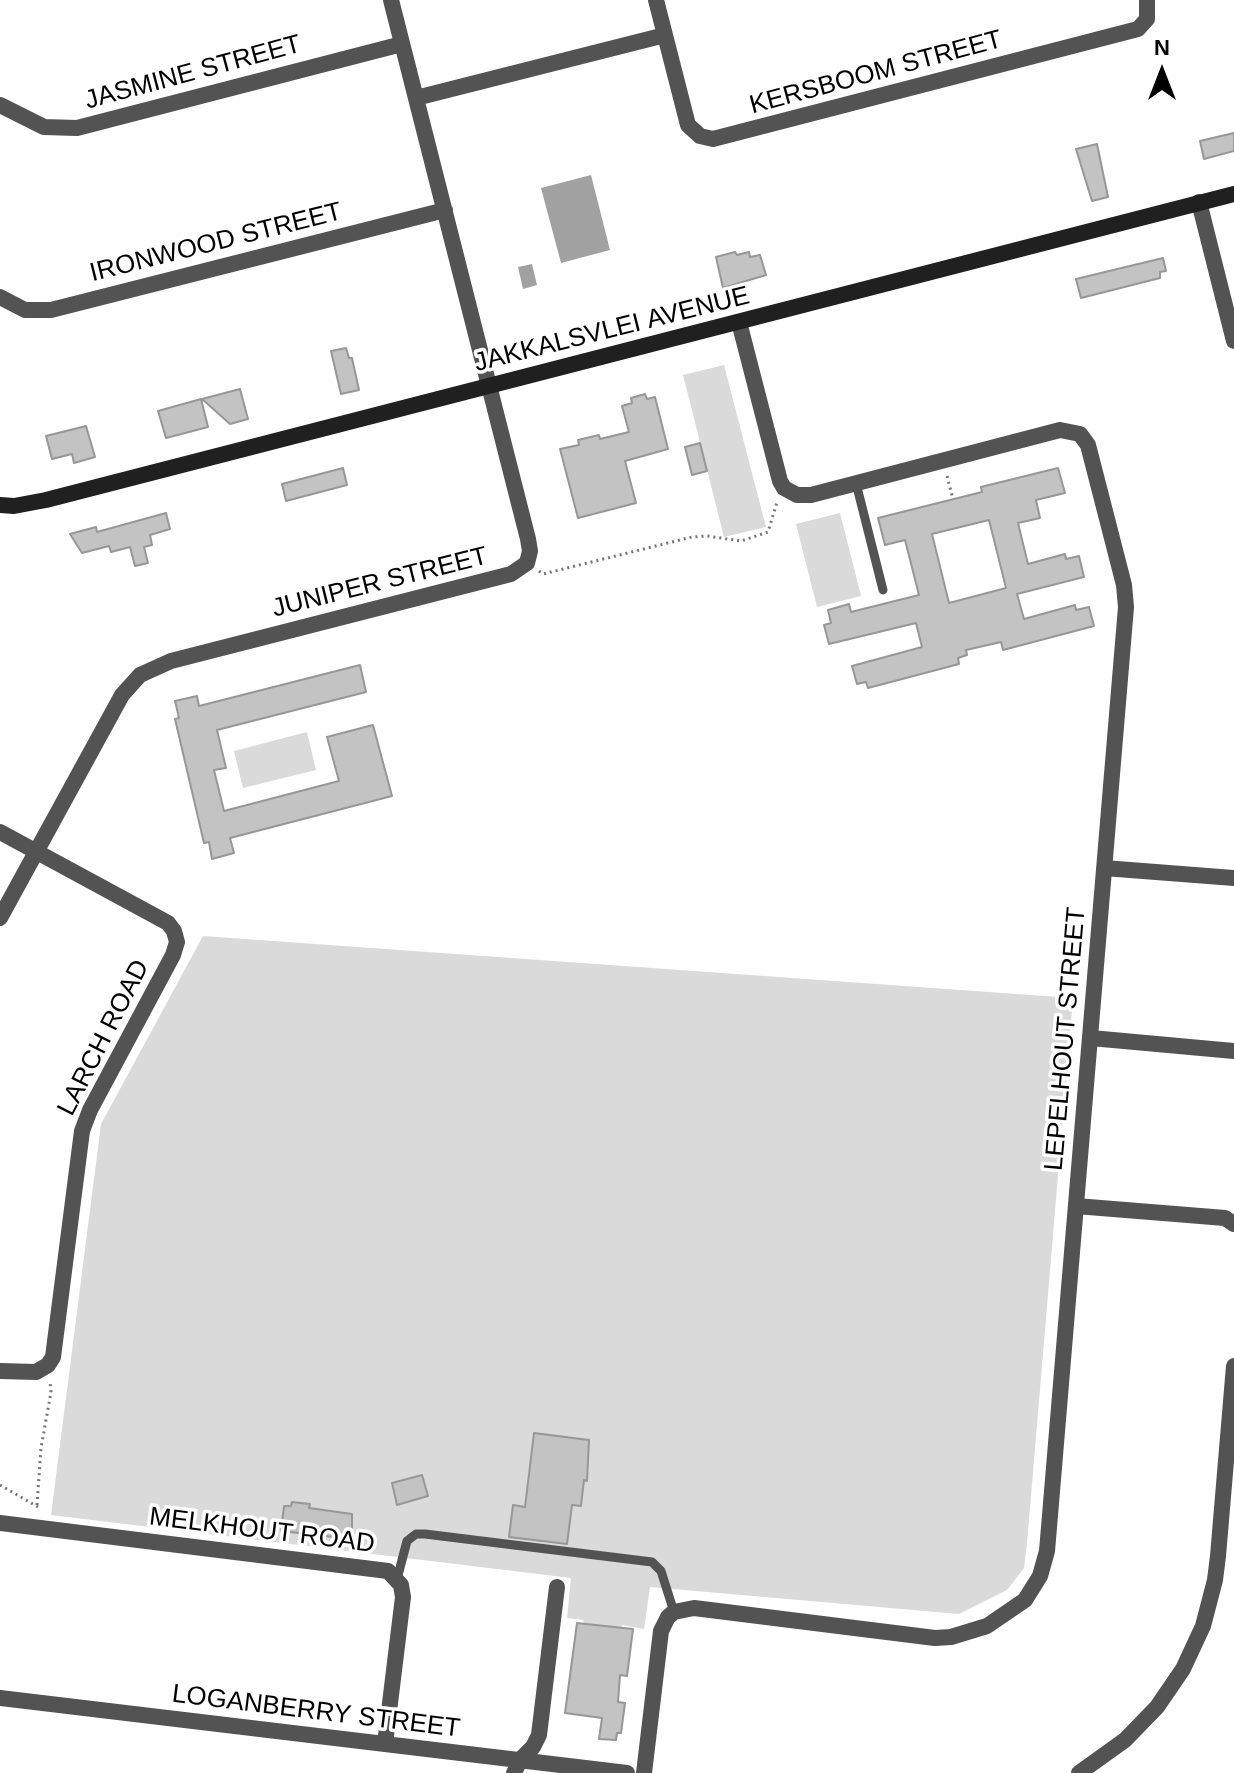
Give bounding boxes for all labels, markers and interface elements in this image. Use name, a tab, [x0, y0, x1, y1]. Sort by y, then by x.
street label: KERSBOOM STREET	[746, 24, 1006, 122]
street label: JASMINE STREET	[82, 29, 304, 117]
north arrow	[1122, 32, 1202, 112]
text: N	[1154, 35, 1170, 60]
street label: IRONWOOD STREET	[87, 197, 345, 289]
street label: JAKKALSVLEI AVENUE	[471, 281, 753, 379]
street label: JUNIPER STREET	[269, 541, 491, 625]
street label: LEPELHOUT STREET	[1039, 906, 1093, 1172]
street label: LARCH ROAD	[51, 955, 157, 1121]
street label: MELKHOUT ROAD	[148, 1502, 376, 1560]
street label: LOGANBERRY STREET	[170, 1679, 462, 1745]

